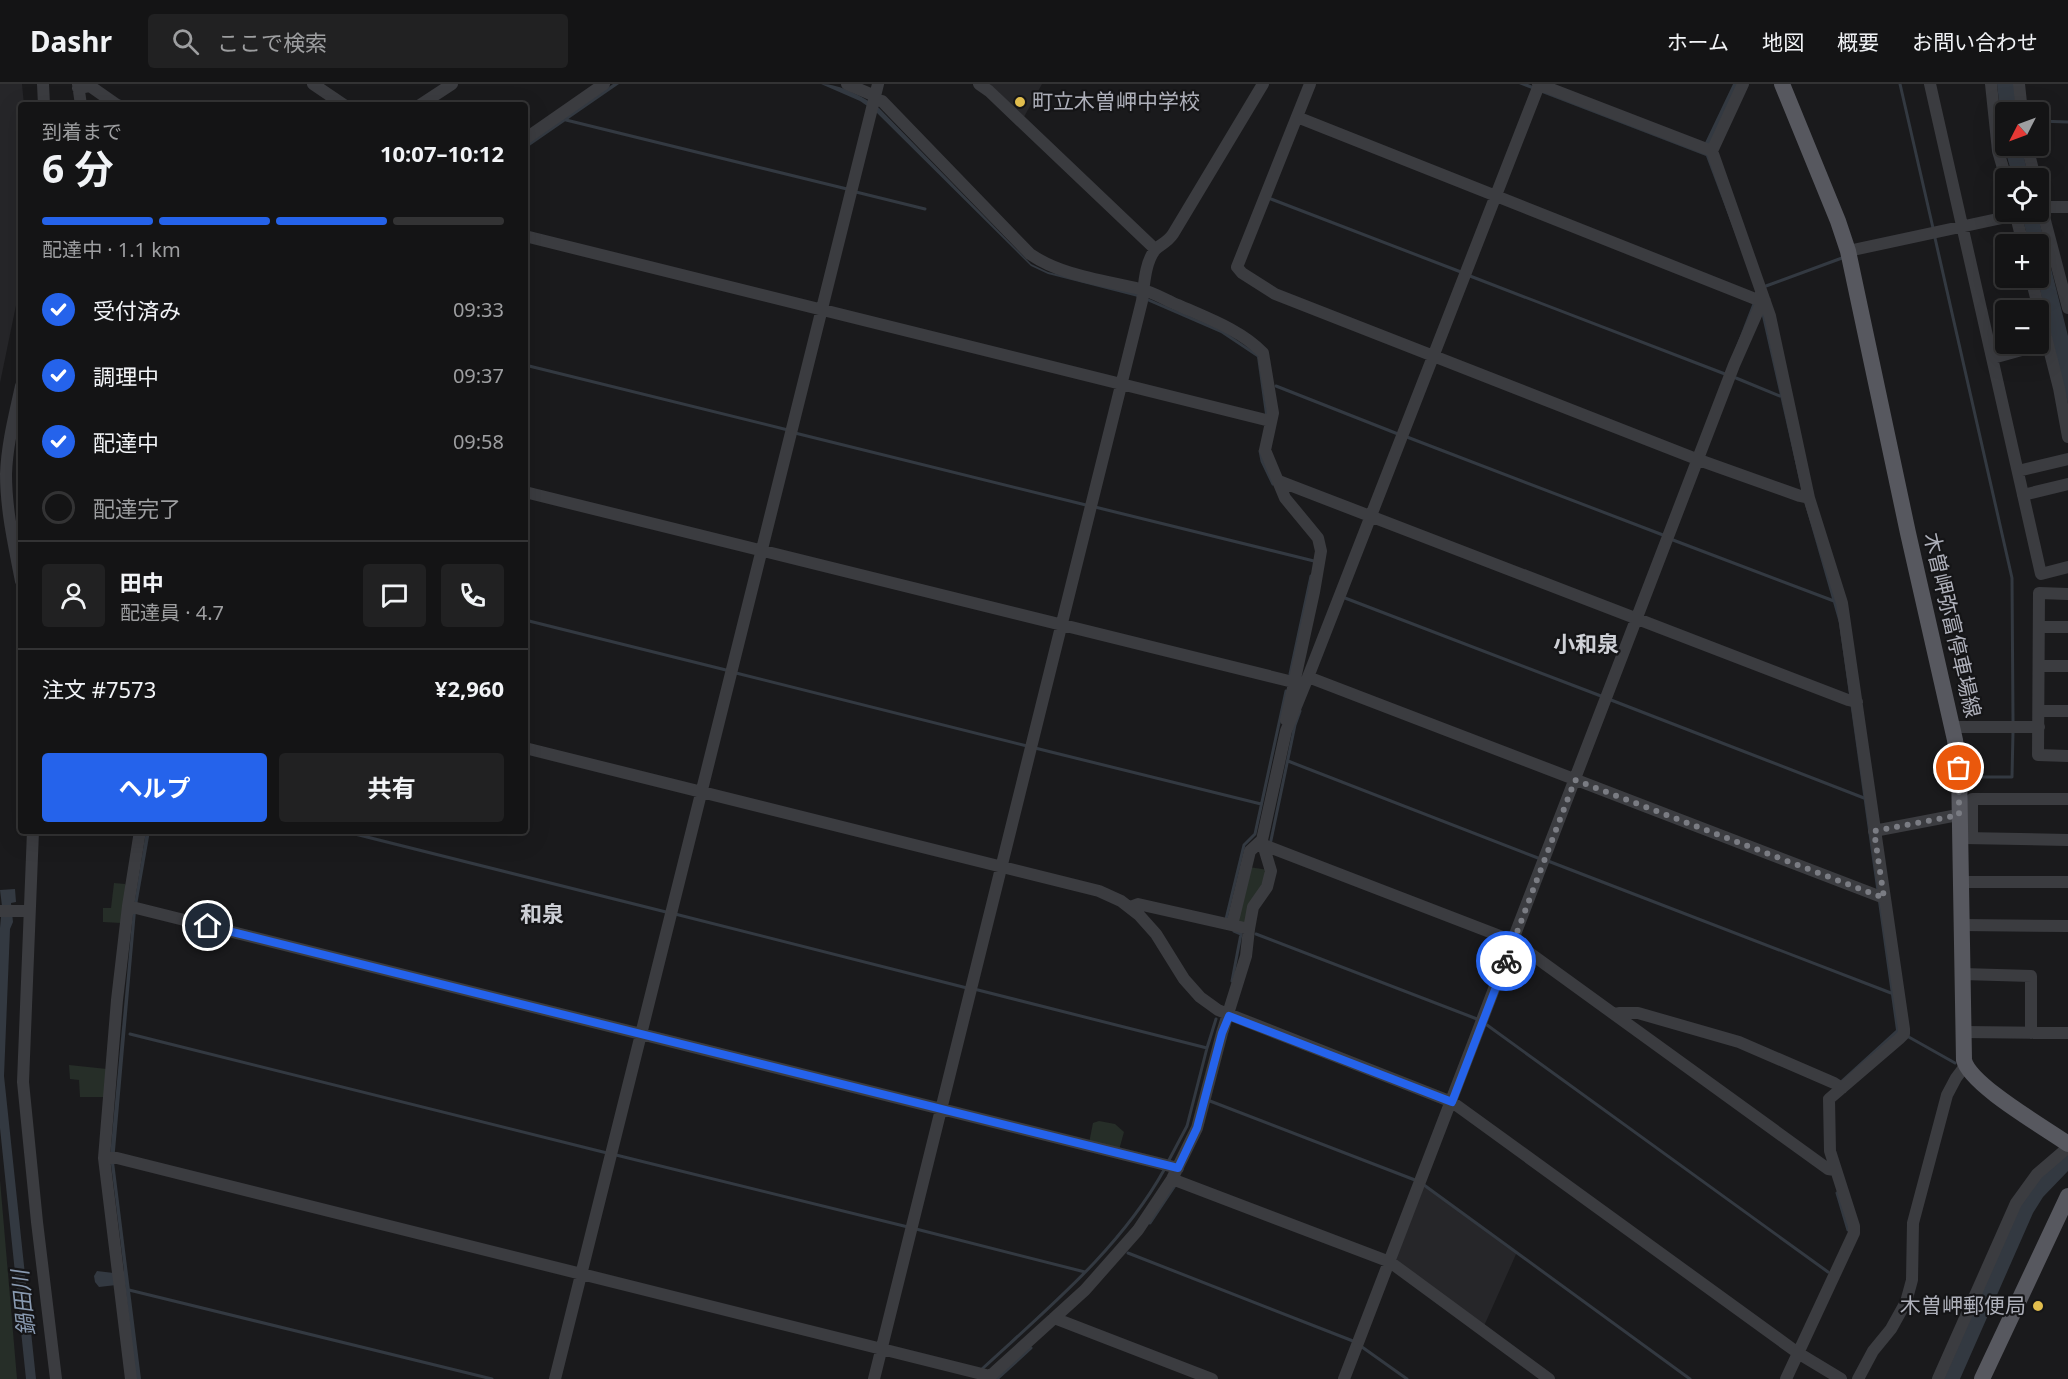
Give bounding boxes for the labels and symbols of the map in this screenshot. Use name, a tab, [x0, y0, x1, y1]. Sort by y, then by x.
place label: 町立木曽岬中学校	[1032, 87, 1200, 115]
marker: 町立木曽岬中学校	[1013, 95, 1027, 109]
north arrow	[1995, 102, 2049, 156]
street label: 木曽岬弥富停車場線	[1918, 530, 1988, 720]
district label: 小和泉	[1553, 628, 1619, 658]
pin	[1933, 742, 1984, 793]
district label: 和泉	[520, 898, 564, 928]
pin	[182, 900, 233, 951]
courier	[1476, 931, 1536, 991]
water label: 鍋田川	[3, 1267, 40, 1337]
place label: 木曽岬郵便局	[1900, 1291, 2026, 1319]
marker: 木曽岬郵便局	[2031, 1299, 2045, 1313]

